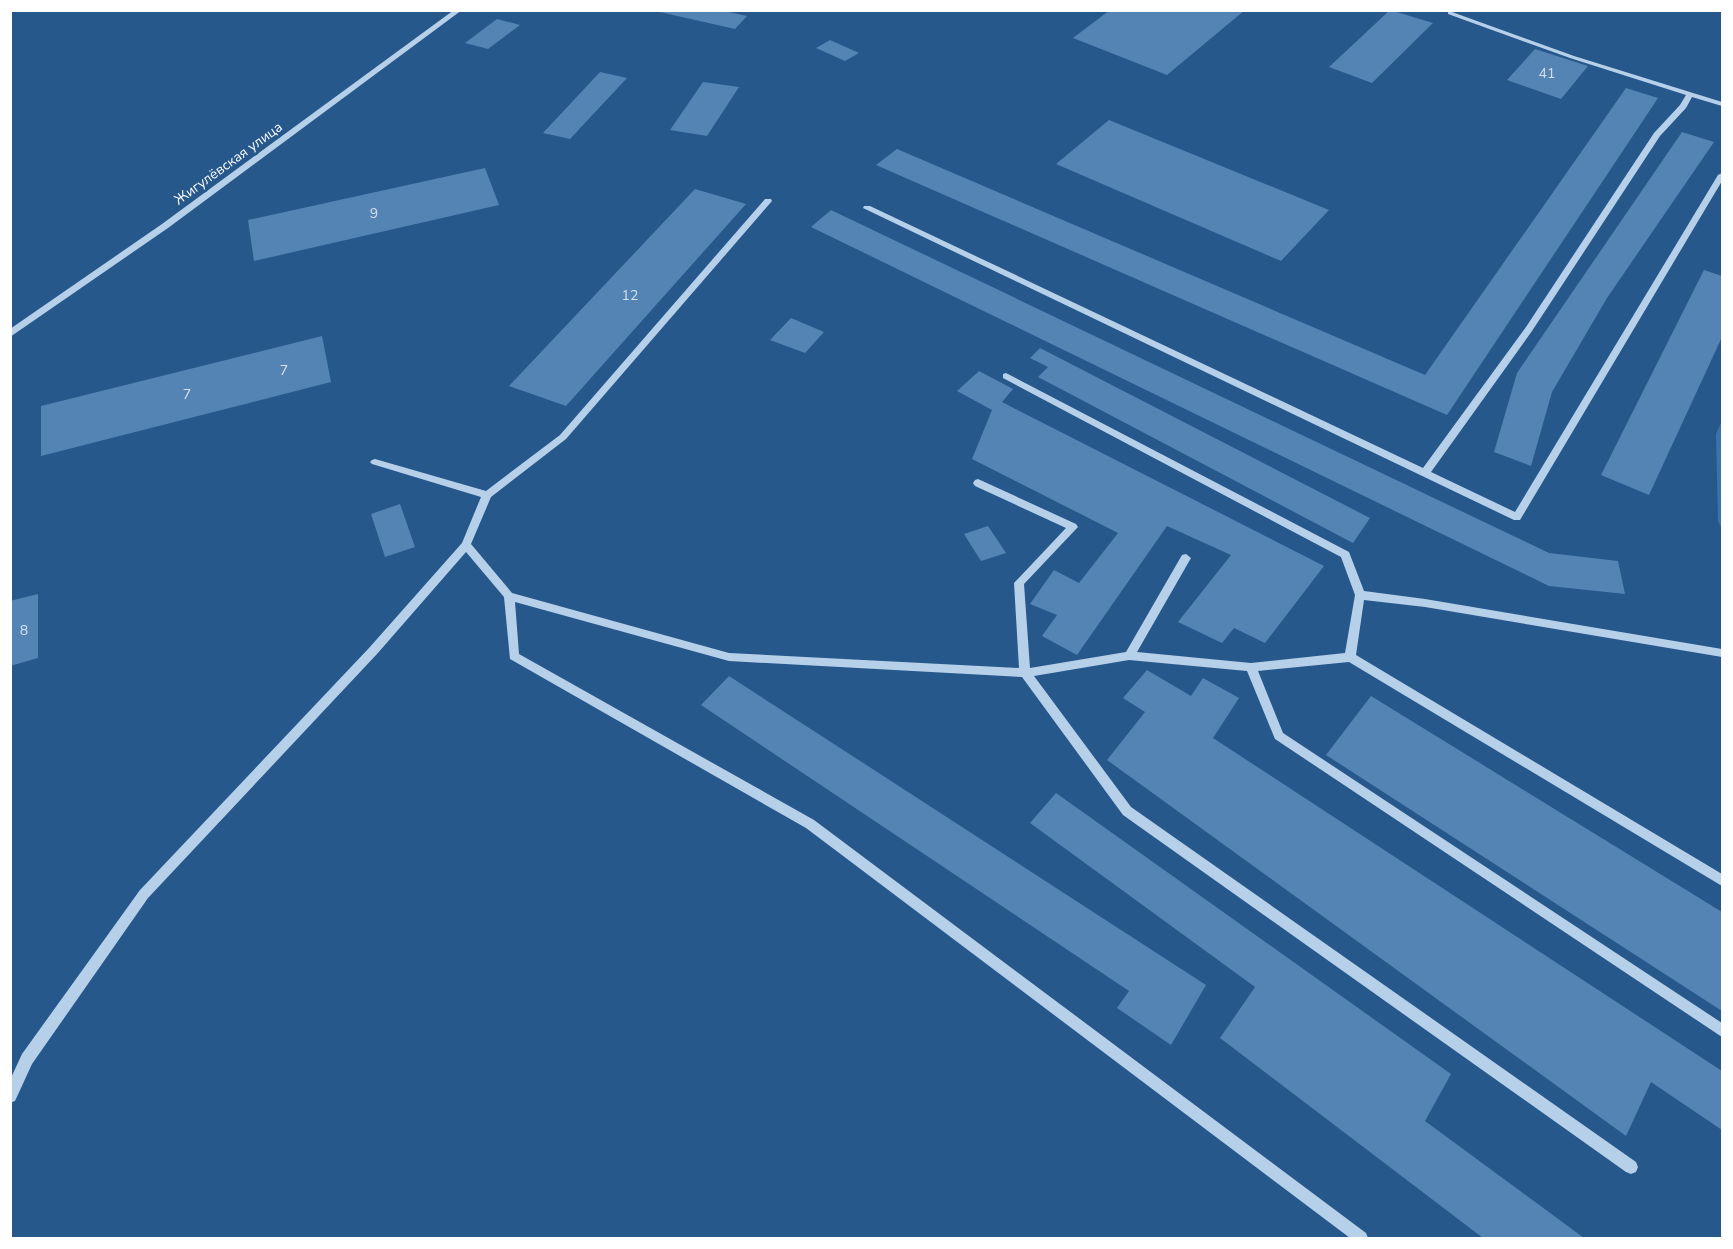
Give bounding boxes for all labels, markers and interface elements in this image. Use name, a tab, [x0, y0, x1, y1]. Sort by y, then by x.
house number: 41	[1539, 64, 1555, 83]
street label: Жигулёвская улица	[170, 118, 286, 209]
house number: 9	[370, 204, 378, 223]
house number: 12	[622, 286, 638, 305]
house number: 7	[280, 361, 288, 380]
house number: 7	[183, 385, 191, 404]
house number: 8	[20, 621, 28, 640]

